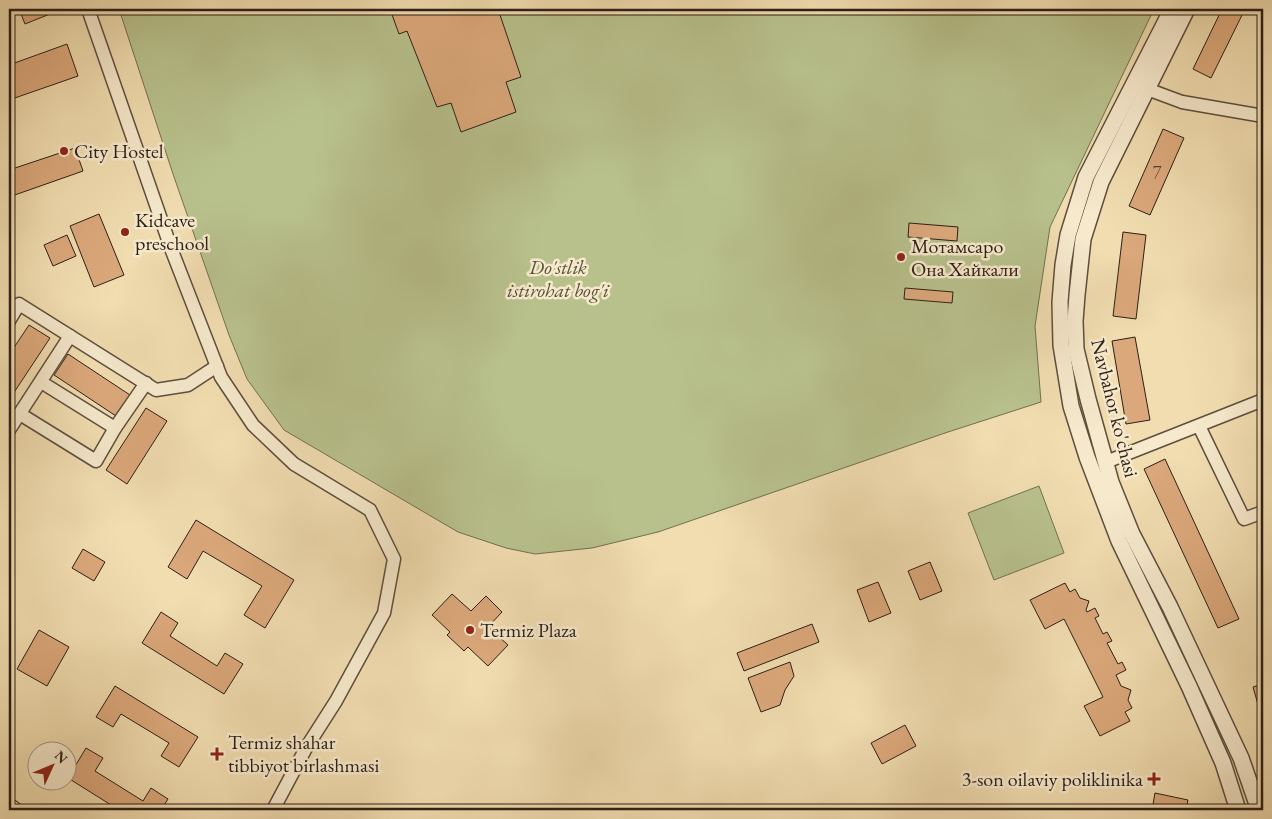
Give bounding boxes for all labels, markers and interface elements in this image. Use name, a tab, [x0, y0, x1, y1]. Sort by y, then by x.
place label: City Hostel	[74, 138, 164, 164]
marker: City Hostel	[58, 145, 70, 157]
house number: 7	[1153, 161, 1162, 184]
place label: Kidcave preschool	[135, 207, 209, 256]
marker: Kidcave preschool	[119, 226, 131, 238]
place label: Мотамсаро Она Хайкали	[911, 233, 1019, 282]
marker: Мотамсаро Она Хайкали	[895, 251, 907, 263]
park label: Do'stlik istirohat bog'i	[507, 254, 610, 303]
street label: Navbahor ko'chasi	[1085, 336, 1145, 480]
place label: Termiz Plaza	[480, 617, 577, 643]
marker: Termiz Plaza	[464, 624, 476, 636]
place label: Termiz shahar tibbiyot birlashmasi	[228, 729, 380, 778]
north arrow	[28, 742, 78, 792]
text: N	[51, 747, 72, 768]
marker: Termiz shahar tibbiyot birlashmasi	[210, 747, 224, 761]
place label: 3-son oilaviy poliklinika	[962, 766, 1143, 792]
marker: 3-son oilaviy poliklinika	[1147, 772, 1161, 786]

